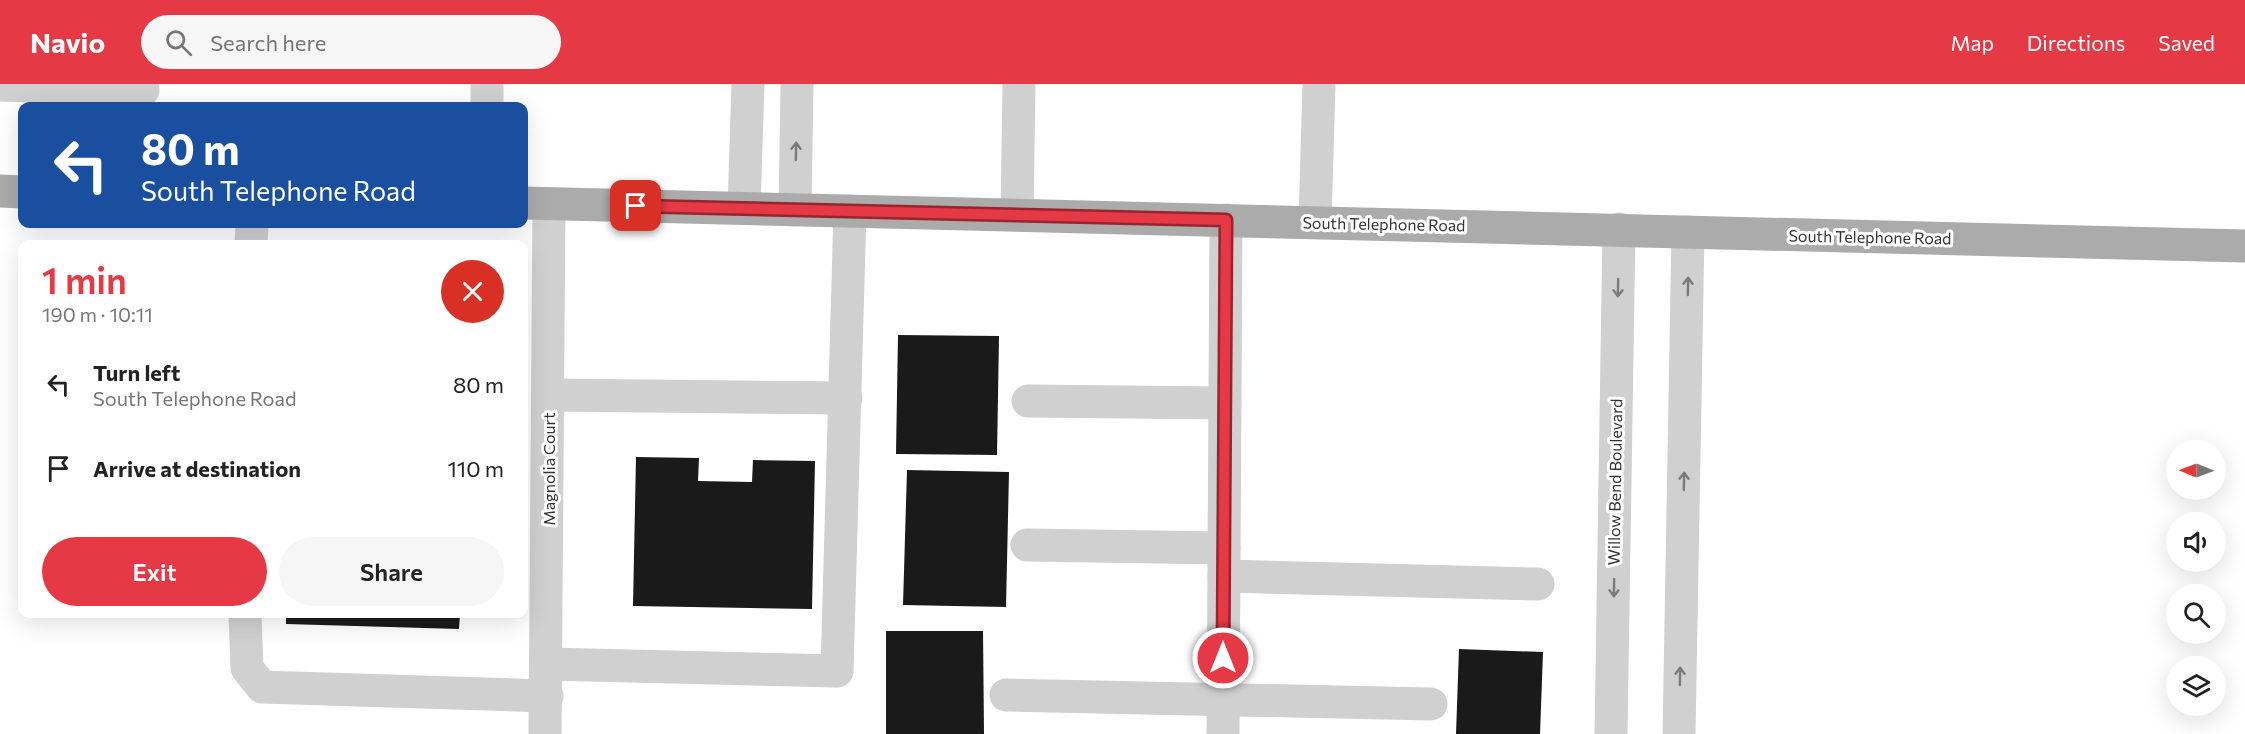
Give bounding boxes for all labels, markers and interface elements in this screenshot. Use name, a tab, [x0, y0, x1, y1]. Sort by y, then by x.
search box	[141, 15, 561, 69]
text: Navio	[30, 25, 105, 59]
icon: search	[162, 26, 195, 59]
text: Search here	[210, 29, 326, 56]
text: Map	[1951, 30, 1994, 55]
text: Directions	[2027, 30, 2125, 55]
text: Saved	[2158, 30, 2215, 55]
text: 80 m	[141, 122, 240, 174]
icon: left	[42, 126, 120, 204]
one-way arrow	[790, 142, 802, 162]
text: South Telephone Road	[141, 174, 416, 207]
pin	[610, 180, 661, 231]
icon: arrive	[619, 189, 652, 222]
street label: South Telephone Road	[1302, 213, 1466, 234]
street label: South Telephone Road	[1788, 226, 1952, 247]
text: 1 min	[42, 257, 127, 301]
button: close	[441, 260, 504, 323]
one-way arrow	[1682, 276, 1693, 296]
one-way arrow	[1612, 277, 1624, 297]
text: 190 m · 10:11	[42, 302, 153, 326]
text: Turn left	[93, 359, 180, 386]
icon: left	[42, 368, 75, 401]
text: 80 m	[453, 371, 504, 398]
text: South Telephone Road	[93, 386, 297, 410]
street label: Willow Bend Boulevard	[1604, 398, 1625, 566]
street label: Magnolia Court	[539, 412, 558, 525]
north arrow	[2166, 440, 2226, 500]
map controls	[2166, 440, 2226, 716]
icon: arrive	[42, 452, 75, 485]
text: Arrive at destination	[93, 455, 301, 482]
text: 110 m	[447, 455, 504, 482]
one-way arrow	[1678, 471, 1690, 491]
button: sound	[2166, 512, 2226, 572]
button: Exit	[42, 537, 267, 606]
button: Share	[279, 537, 504, 606]
one-way arrow	[1608, 577, 1619, 597]
button: search	[2166, 584, 2226, 644]
position arrow	[1191, 626, 1255, 690]
button: layers	[2166, 656, 2226, 716]
one-way arrow	[1674, 666, 1686, 686]

